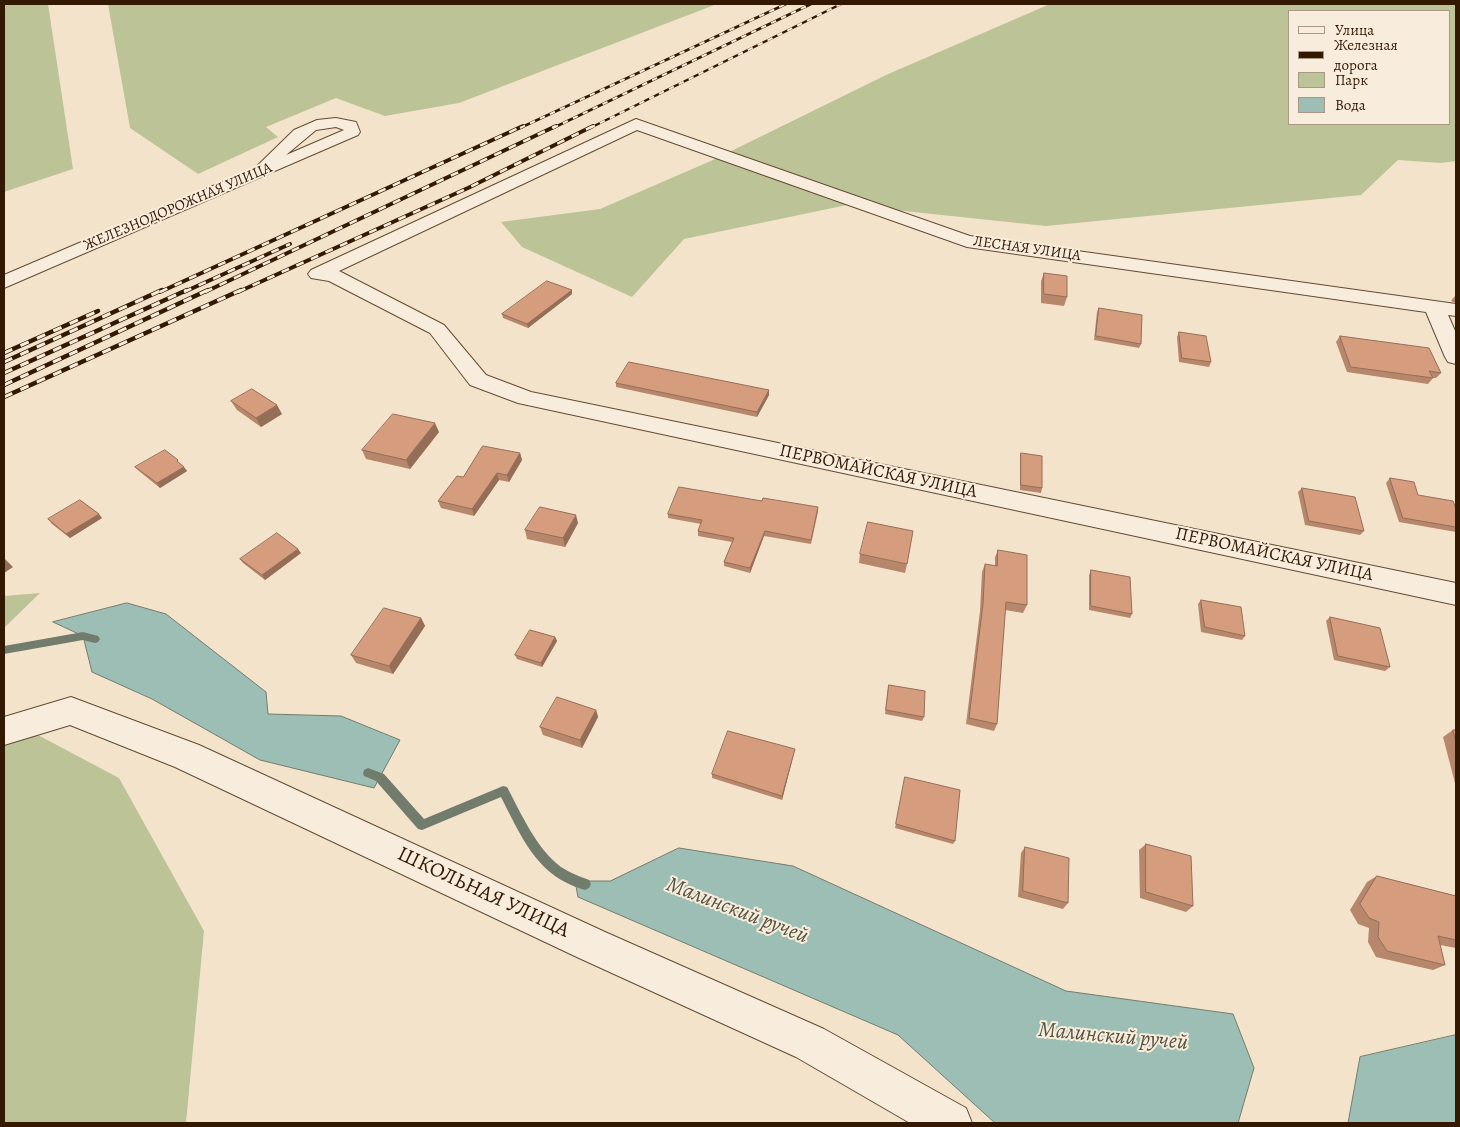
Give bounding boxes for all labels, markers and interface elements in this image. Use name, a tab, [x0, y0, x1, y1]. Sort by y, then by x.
legend	[1288, 10, 1450, 125]
text: Улица	[1335, 20, 1374, 40]
text: Железная дорога	[1334, 35, 1398, 75]
text: Парк	[1335, 70, 1368, 90]
text: Вода	[1335, 95, 1366, 115]
street label: ЖЕЛЕЗНОДОРОЖНАЯ УЛИЦА	[81, 159, 275, 255]
street label: ЛЕСНАЯ УЛИЦА	[972, 233, 1082, 265]
street label: ПЕРВОМАЙСКАЯ УЛИЦА	[777, 440, 979, 504]
street label: ПЕРВОМАЙСКАЯ УЛИЦА	[1173, 523, 1375, 587]
street label: ШКОЛЬНАЯ УЛИЦА	[393, 842, 573, 944]
water label: Малинский ручей	[662, 872, 812, 950]
water label: Малинский ручей	[1037, 1017, 1189, 1057]

